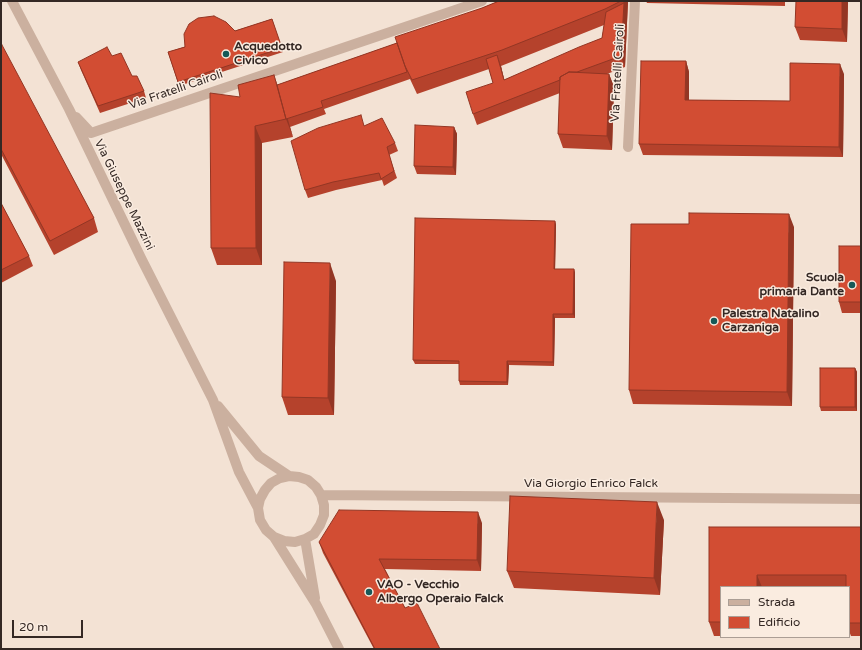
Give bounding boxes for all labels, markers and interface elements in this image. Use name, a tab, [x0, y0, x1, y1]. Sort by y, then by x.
street label: Via Fratelli Cairoli	[608, 24, 628, 122]
place label: Acquedotto Civico	[234, 40, 302, 68]
marker: Acquedotto Civico	[221, 49, 231, 59]
street label: Via Fratelli Cairoli	[127, 67, 225, 113]
street label: Via Giuseppe Mazzini	[91, 137, 157, 253]
place label: Scuola primaria Dante	[760, 271, 844, 299]
marker: Scuola primaria Dante	[847, 280, 857, 290]
place label: Palestra Natalino Carzaniga	[722, 307, 819, 335]
marker: Palestra Natalino Carzaniga	[709, 316, 719, 326]
street label: Via Giorgio Enrico Falck	[524, 477, 658, 491]
place label: VAO - Vecchio Albergo Operaio Falck	[377, 578, 503, 606]
legend	[720, 586, 850, 638]
marker: VAO - Vecchio Albergo Operaio Falck	[364, 587, 374, 597]
text: Strada	[758, 595, 795, 609]
scale bar	[14, 612, 85, 638]
text: Edificio	[758, 615, 800, 629]
text: 20 m	[19, 620, 48, 634]

